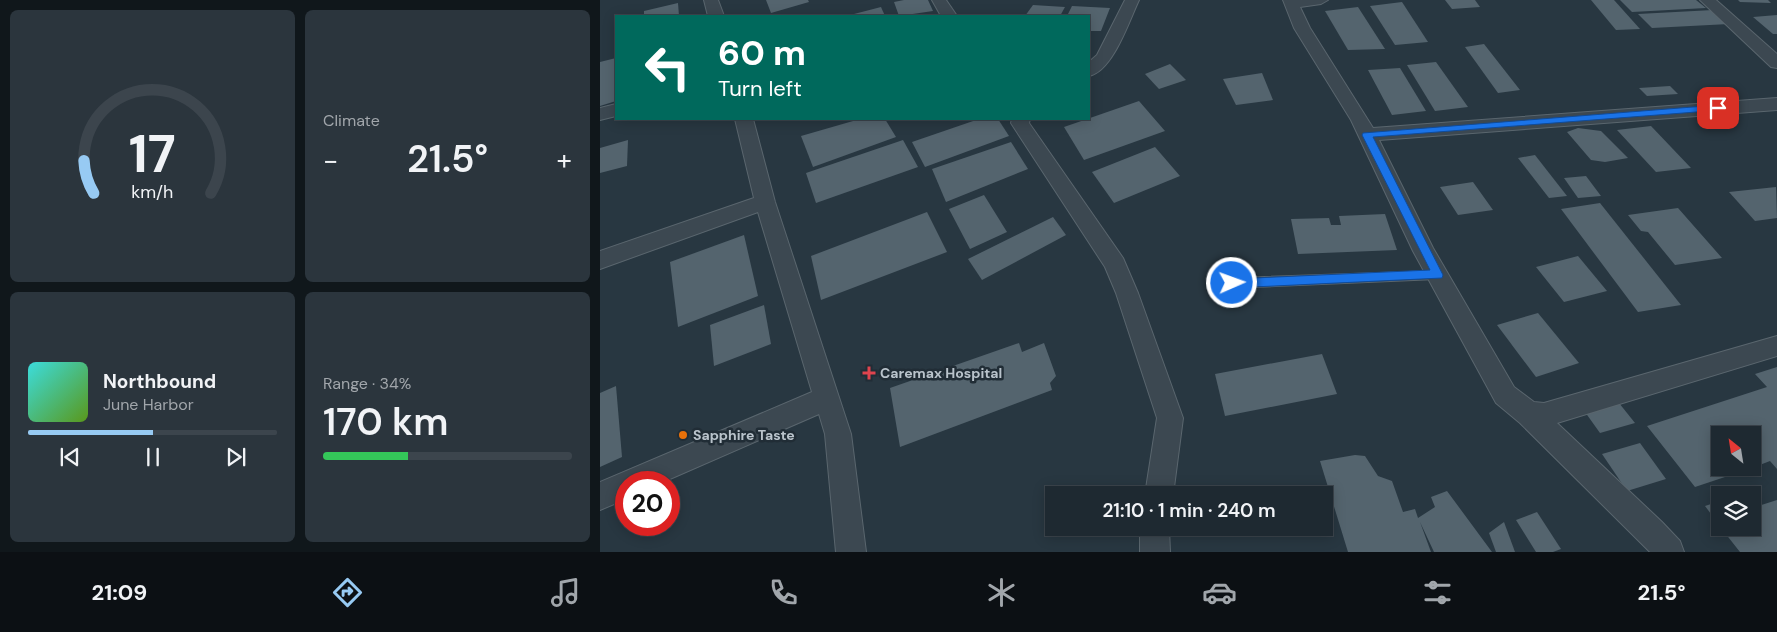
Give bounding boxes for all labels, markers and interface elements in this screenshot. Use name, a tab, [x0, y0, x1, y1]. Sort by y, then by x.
text: 60 m	[718, 30, 806, 76]
icon: left	[635, 35, 700, 100]
text: Turn left	[718, 74, 802, 103]
pin	[1697, 87, 1739, 129]
icon: arrive	[1704, 94, 1732, 122]
text: Climate	[323, 110, 380, 131]
text: 17	[129, 120, 176, 188]
text: 21.5°	[407, 134, 488, 184]
text: −	[323, 142, 338, 179]
text: +	[557, 142, 572, 179]
text: km/h	[131, 180, 174, 204]
position arrow	[1205, 256, 1257, 308]
place label: Caremax Hospital	[880, 364, 1002, 382]
marker: Caremax Hospital	[862, 366, 876, 380]
text: Northbound	[103, 369, 216, 394]
text: Range · 34%	[323, 373, 411, 394]
text: June Harbor	[103, 394, 194, 415]
text: 170 km	[323, 397, 448, 447]
place label: Sapphire Taste	[693, 426, 795, 444]
north arrow	[1711, 426, 1761, 476]
map controls	[1711, 426, 1761, 536]
marker: Sapphire Taste	[677, 429, 689, 441]
icon: previous	[56, 443, 84, 471]
icon: pause	[139, 443, 167, 471]
icon: next	[222, 443, 250, 471]
speed limit sign: 20	[615, 471, 680, 536]
button: layers	[1711, 486, 1761, 536]
text: 21:10 · 1 min · 240 m	[1102, 498, 1276, 523]
icon: directions	[330, 575, 365, 610]
icon: music	[548, 575, 583, 610]
icon: phone	[766, 575, 801, 610]
icon: climate	[984, 575, 1019, 610]
icon: car	[1202, 575, 1237, 610]
icon: filters	[1420, 575, 1455, 610]
text: 21:09	[91, 578, 147, 607]
text: 21.5°	[1638, 578, 1685, 607]

